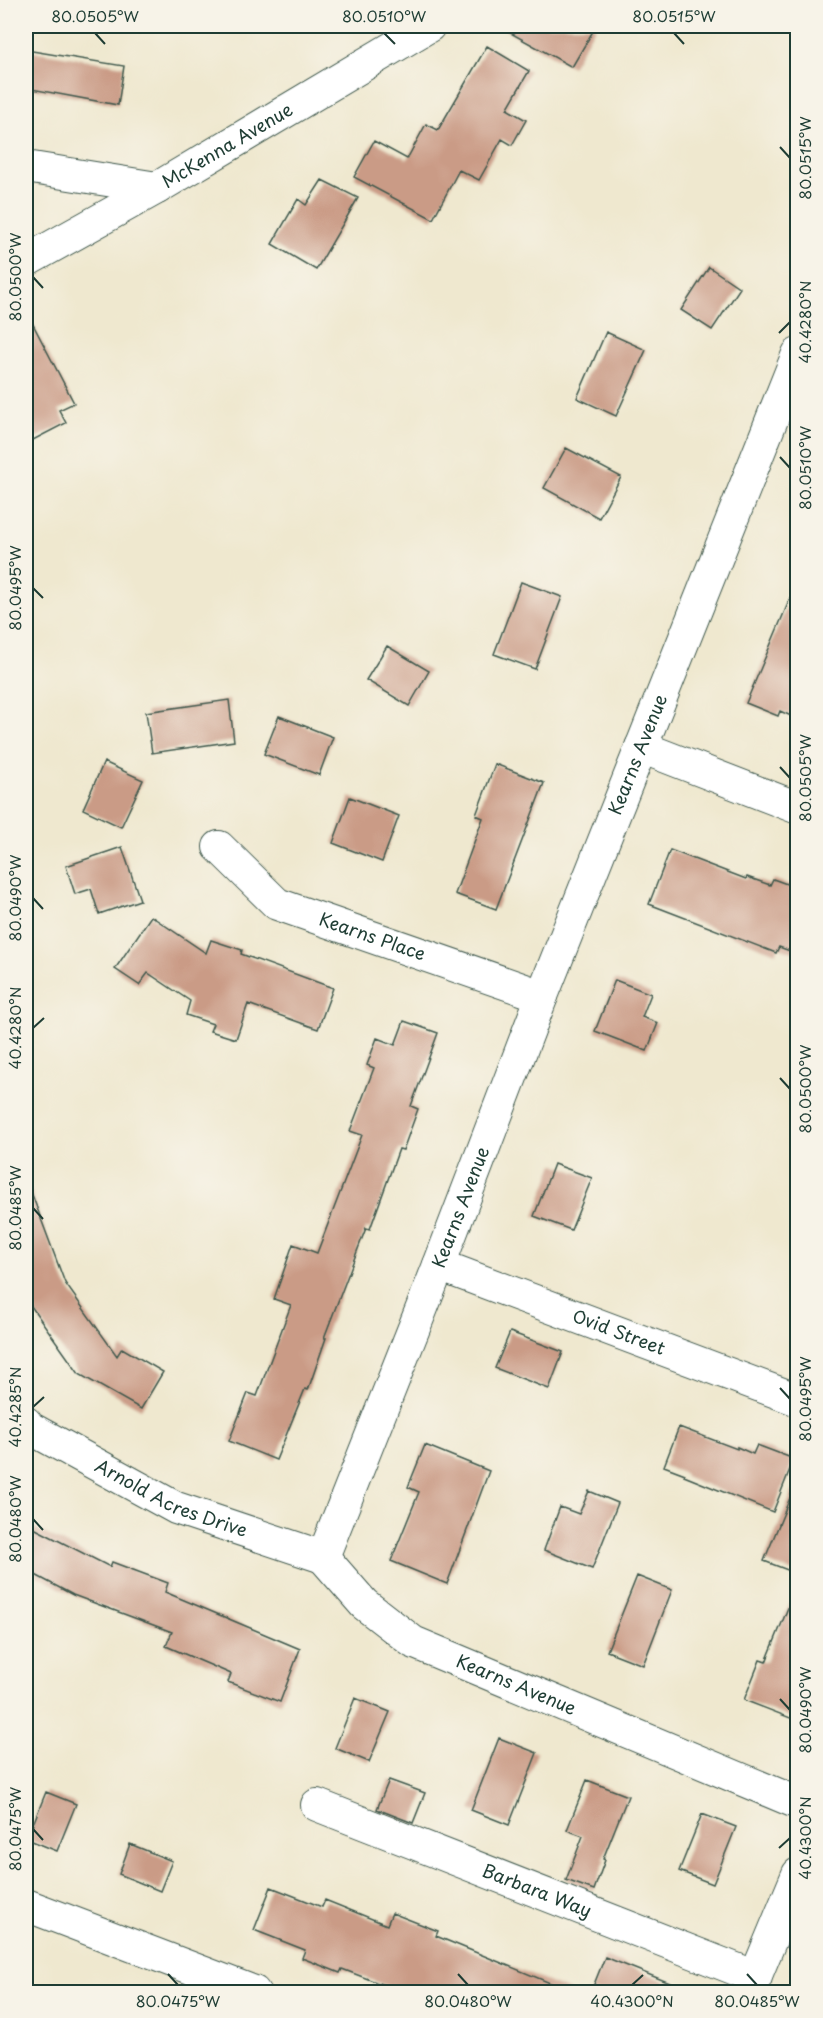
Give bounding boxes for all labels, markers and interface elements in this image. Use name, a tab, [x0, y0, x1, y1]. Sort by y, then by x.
text: 80.0505°W	[51, 4, 139, 27]
text: 80.0510°W	[342, 4, 427, 27]
text: 80.0515°W	[632, 4, 716, 27]
street label: McKenna Avenue	[156, 95, 297, 194]
text: 80.0515°W	[793, 116, 816, 200]
text: 80.0500°W	[3, 232, 26, 321]
text: 40.4280°N	[793, 281, 816, 363]
text: 80.0510°W	[793, 425, 816, 510]
text: 80.0495°W	[3, 545, 26, 631]
street label: Kearns Avenue	[601, 690, 673, 819]
text: 80.0505°W	[793, 734, 816, 822]
text: 80.0490°W	[3, 854, 26, 941]
street label: Kearns Place	[316, 905, 429, 967]
text: 40.4280°N	[3, 987, 26, 1069]
text: 80.0500°W	[793, 1044, 816, 1133]
street label: Kearns Avenue	[424, 1142, 495, 1271]
text: 80.0485°W	[3, 1165, 26, 1251]
street label: Ovid Street	[569, 1301, 670, 1361]
text: 80.0495°W	[793, 1356, 816, 1442]
text: 40.4285°N	[3, 1367, 26, 1447]
street label: Arnold Acres Drive	[91, 1451, 251, 1543]
text: 80.0480°W	[3, 1475, 26, 1563]
street label: Kearns Avenue	[452, 1647, 581, 1721]
text: 80.0490°W	[793, 1666, 816, 1753]
text: 80.0475°W	[3, 1786, 26, 1871]
text: 40.4300°N	[793, 1796, 816, 1880]
street label: Barbara Way	[478, 1856, 596, 1923]
text: 80.0475°W	[136, 1989, 221, 2012]
text: 80.0480°W	[424, 1989, 512, 2012]
text: 40.4300°N	[590, 1989, 674, 2012]
text: 80.0485°W	[714, 1989, 800, 2012]

